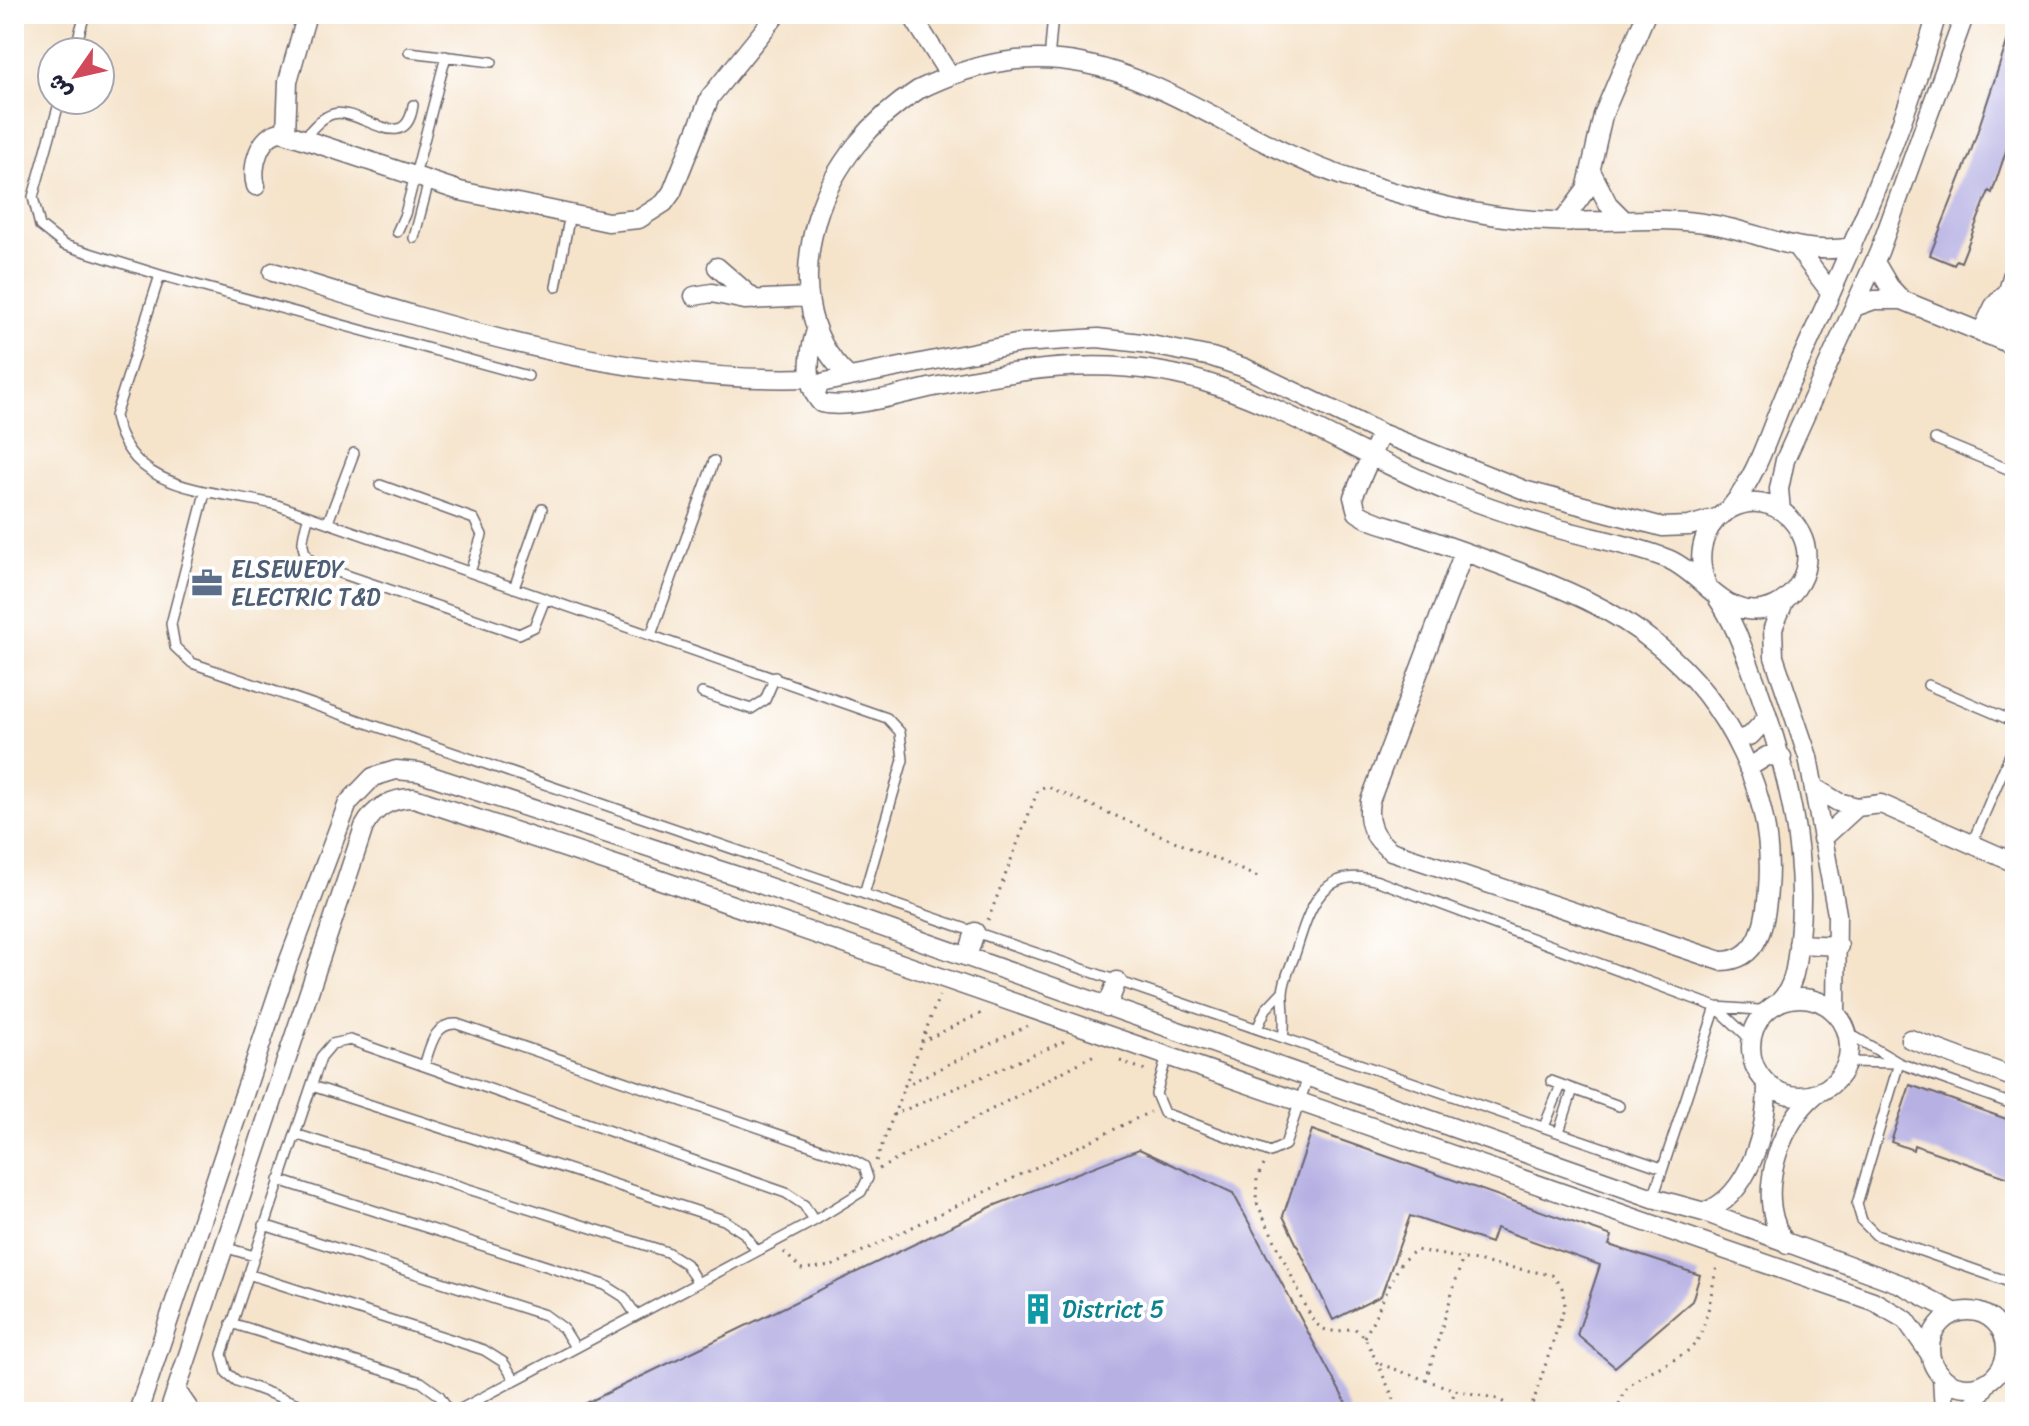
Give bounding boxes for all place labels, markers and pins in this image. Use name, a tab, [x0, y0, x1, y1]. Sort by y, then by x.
place label: ELSEWEDY ELECTRIC T&D	[231, 548, 381, 618]
office icon: ELSEWEDY ELECTRIC T&D	[190, 566, 224, 600]
place label: District 5	[1062, 1288, 1164, 1330]
building icon: District 5	[1021, 1292, 1055, 1326]

